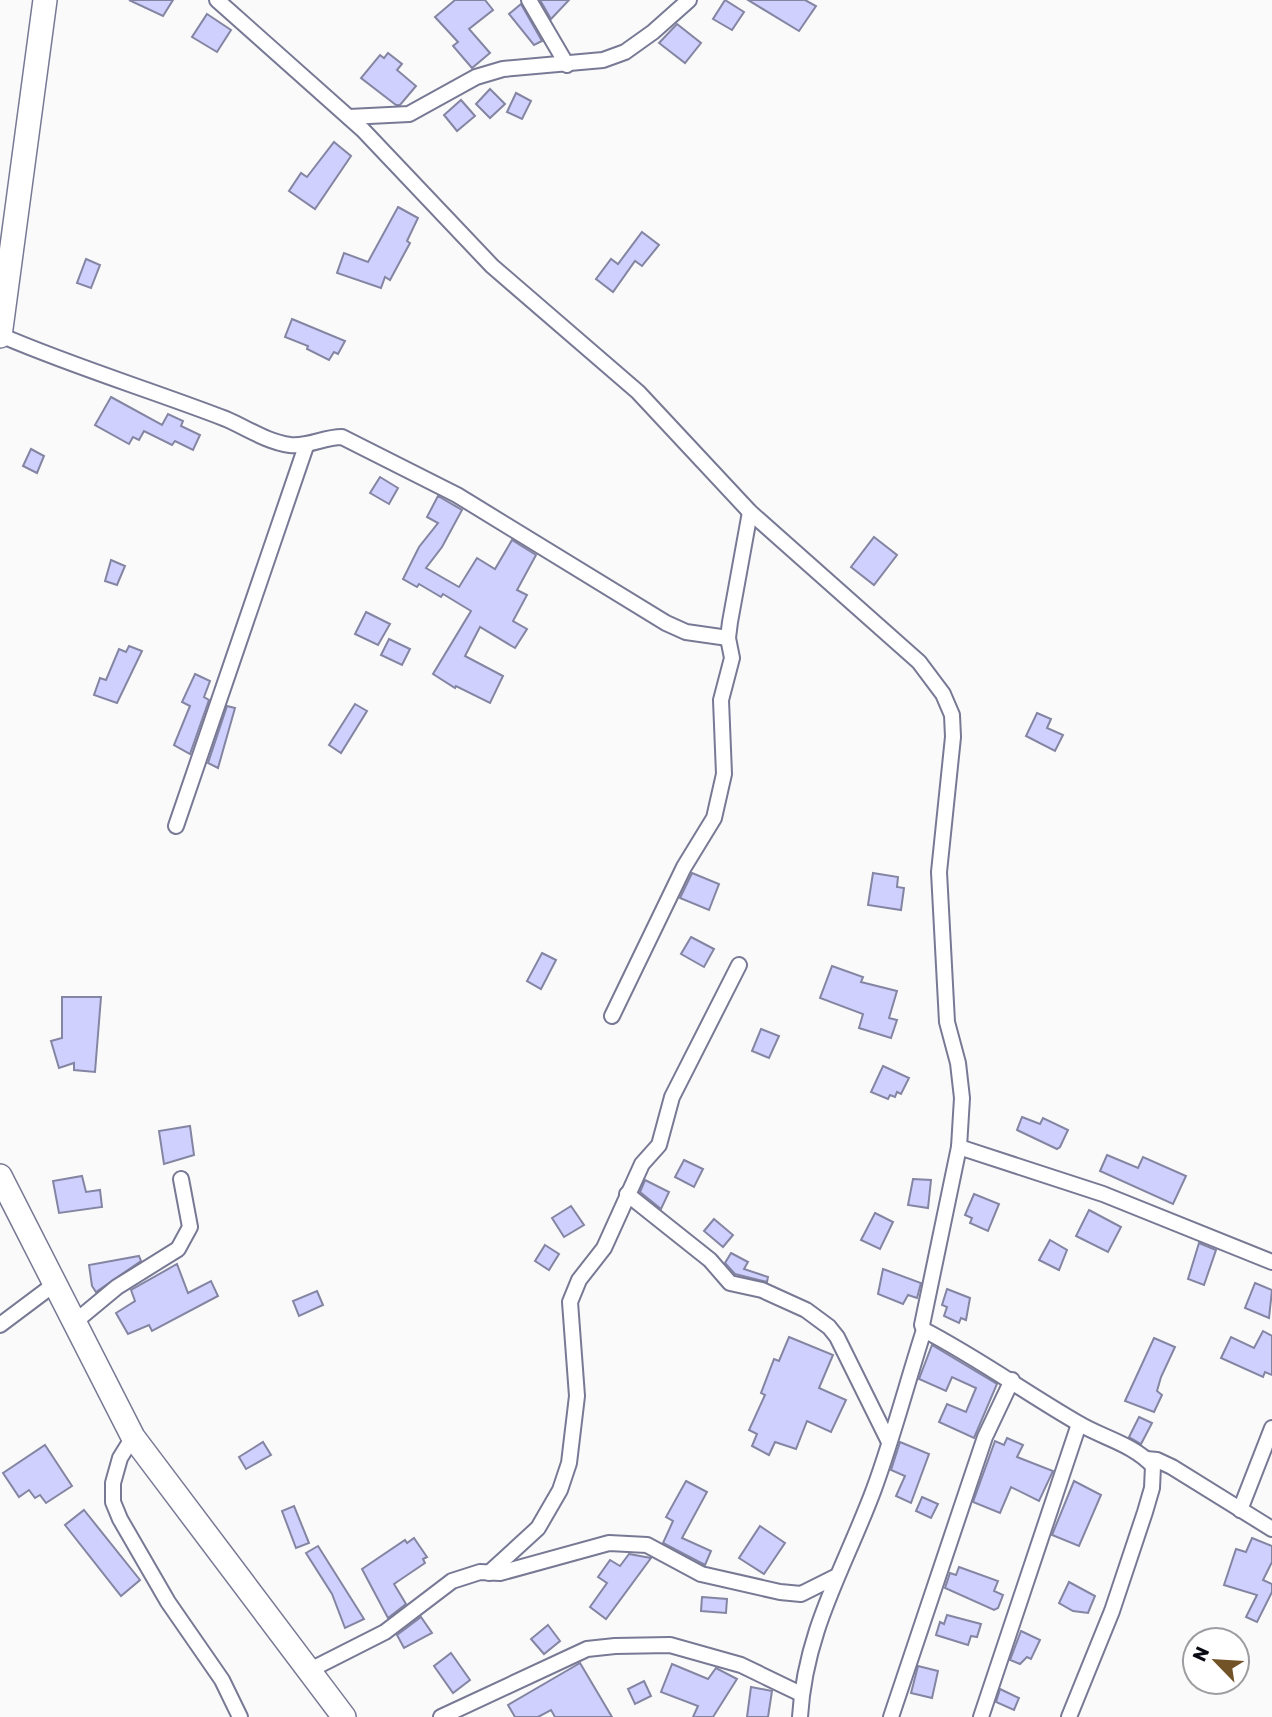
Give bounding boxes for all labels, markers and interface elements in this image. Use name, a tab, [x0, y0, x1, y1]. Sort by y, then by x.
north arrow	[1181, 1626, 1251, 1696]
text: N	[1188, 1643, 1214, 1665]

